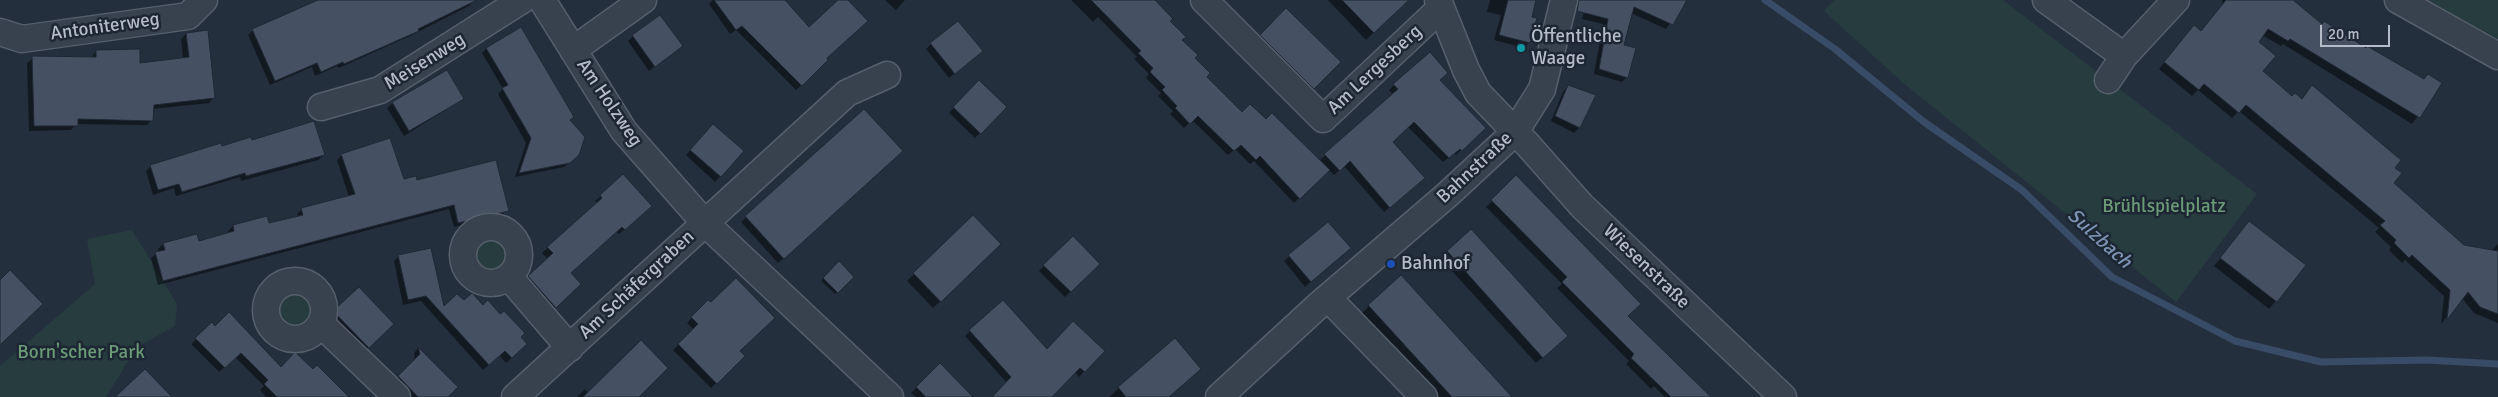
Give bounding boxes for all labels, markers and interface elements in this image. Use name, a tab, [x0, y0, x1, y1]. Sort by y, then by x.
street label: Antoniterweg	[49, 8, 161, 46]
scale bar	[2323, 15, 2393, 47]
street label: Am Lergesberg	[1323, 20, 1427, 120]
text: 20 m	[2328, 25, 2359, 43]
place label: Öffentliche Waage	[1531, 26, 1622, 70]
street label: Meisenweg	[380, 28, 470, 96]
marker: Öffentliche Waage	[1515, 42, 1527, 54]
street label: Am Holzweg	[571, 55, 647, 151]
street label: Bahnstraße	[1433, 127, 1517, 209]
park label: Brühlspielplatz	[2102, 196, 2226, 218]
water label: Sulzbach	[2062, 204, 2136, 274]
street label: Wiesenstraße	[1598, 220, 1694, 314]
street label: Am Schäfergraben	[575, 226, 699, 344]
place label: Bahnhof	[1401, 253, 1469, 275]
marker: Bahnhof	[1385, 258, 1397, 270]
park label: Born'scher Park	[17, 342, 145, 364]

